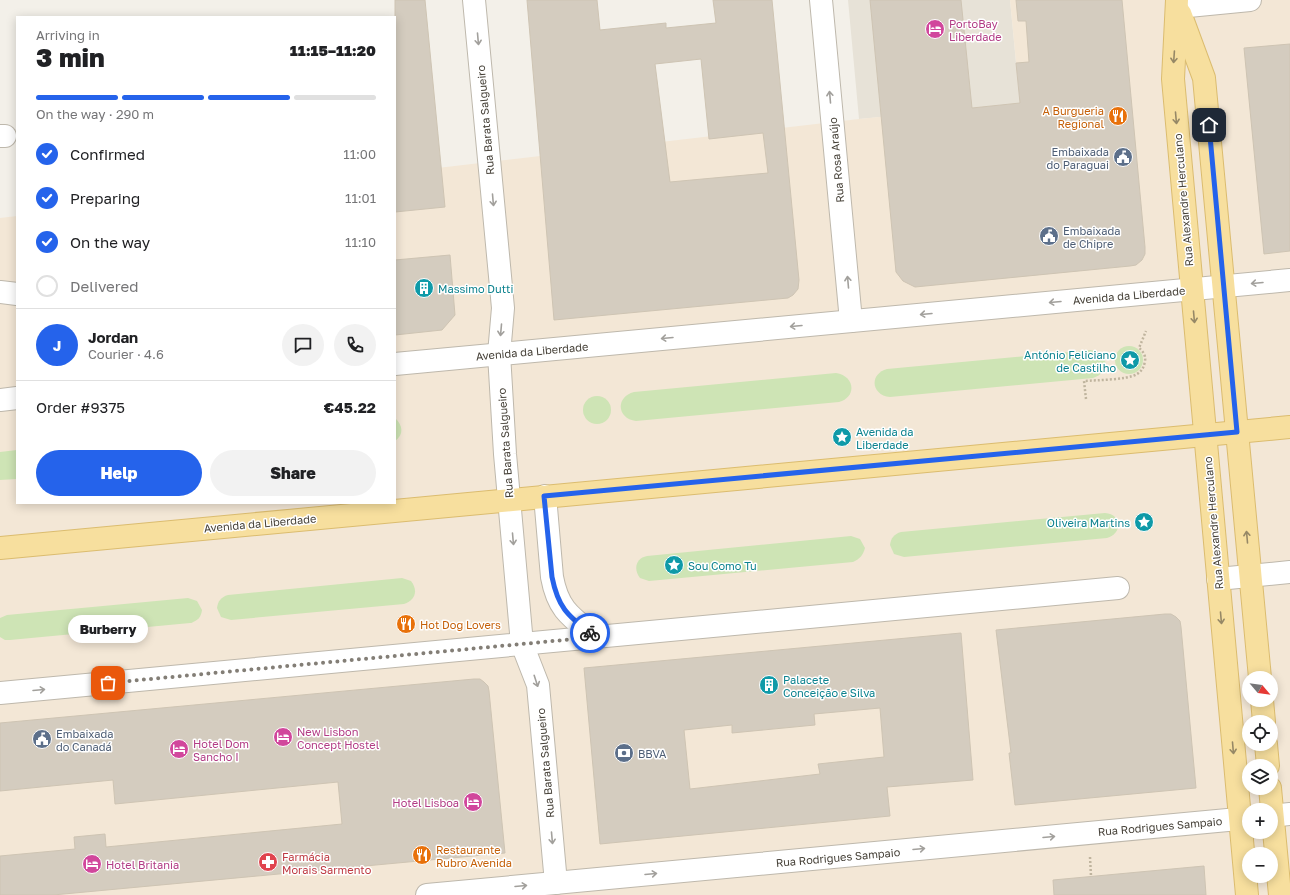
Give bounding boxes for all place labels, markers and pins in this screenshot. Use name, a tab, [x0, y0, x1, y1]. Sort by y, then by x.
place label: PortoBay Liberdade	[949, 17, 1002, 43]
hotel icon: PortoBay Liberdade	[924, 18, 946, 40]
place label: A Burgueria Regional	[1042, 104, 1104, 130]
restaurant icon: A Burgueria Regional	[1107, 105, 1129, 127]
pin	[1192, 108, 1226, 142]
place label: Embaixada do Paraguai	[1047, 145, 1109, 171]
public building icon: Embaixada do Paraguai	[1112, 146, 1134, 168]
place label: Embaixada de Chipre	[1063, 224, 1121, 250]
public building icon: Embaixada de Chipre	[1038, 225, 1060, 247]
building icon: Massimo Dutti	[413, 277, 435, 299]
place label: Massimo Dutti	[438, 282, 513, 295]
place label: António Feliciano de Castilho	[1024, 348, 1116, 374]
place icon: António Feliciano de Castilho	[1119, 349, 1141, 371]
place label: Avenida da Liberdade	[856, 425, 913, 451]
place icon: Avenida da Liberdade	[831, 426, 853, 448]
place icon: Oliveira Martins	[1133, 511, 1155, 533]
place label: Oliveira Martins	[1047, 516, 1130, 529]
place icon: Sou Como Tu	[663, 554, 685, 576]
place label: Sou Como Tu	[688, 559, 757, 572]
restaurant icon: Hot Dog Lovers	[395, 613, 417, 635]
callout: Burberry	[68, 615, 148, 643]
place label: Hot Dog Lovers	[420, 618, 501, 631]
pin	[91, 666, 125, 700]
place label: Palacete Conceição e Silva	[783, 673, 875, 699]
building icon: Palacete Conceição e Silva	[758, 674, 780, 696]
place label: New Lisbon Concept Hostel	[297, 725, 380, 751]
hotel icon: New Lisbon Concept Hostel	[272, 726, 294, 748]
place label: Embaixada do Canadá	[56, 727, 114, 753]
public building icon: Embaixada do Canadá	[31, 728, 53, 750]
place label: Hotel Dom Sancho I	[193, 737, 249, 763]
hotel icon: Hotel Dom Sancho I	[168, 738, 190, 760]
bank icon: BBVA	[613, 742, 635, 764]
place label: BBVA	[638, 747, 667, 760]
hotel icon: Hotel Lisboa	[462, 791, 484, 813]
place label: Hotel Lisboa	[392, 796, 459, 809]
place label: Restaurante Rubro Avenida	[436, 843, 512, 869]
restaurant icon: Restaurante Rubro Avenida	[411, 844, 433, 866]
place label: Farmácia Morais Sarmento	[282, 850, 372, 876]
pharmacy icon: Farmácia Morais Sarmento	[257, 851, 279, 873]
hotel icon: Hotel Britania	[81, 853, 103, 875]
place label: Hotel Britania	[106, 858, 179, 871]

